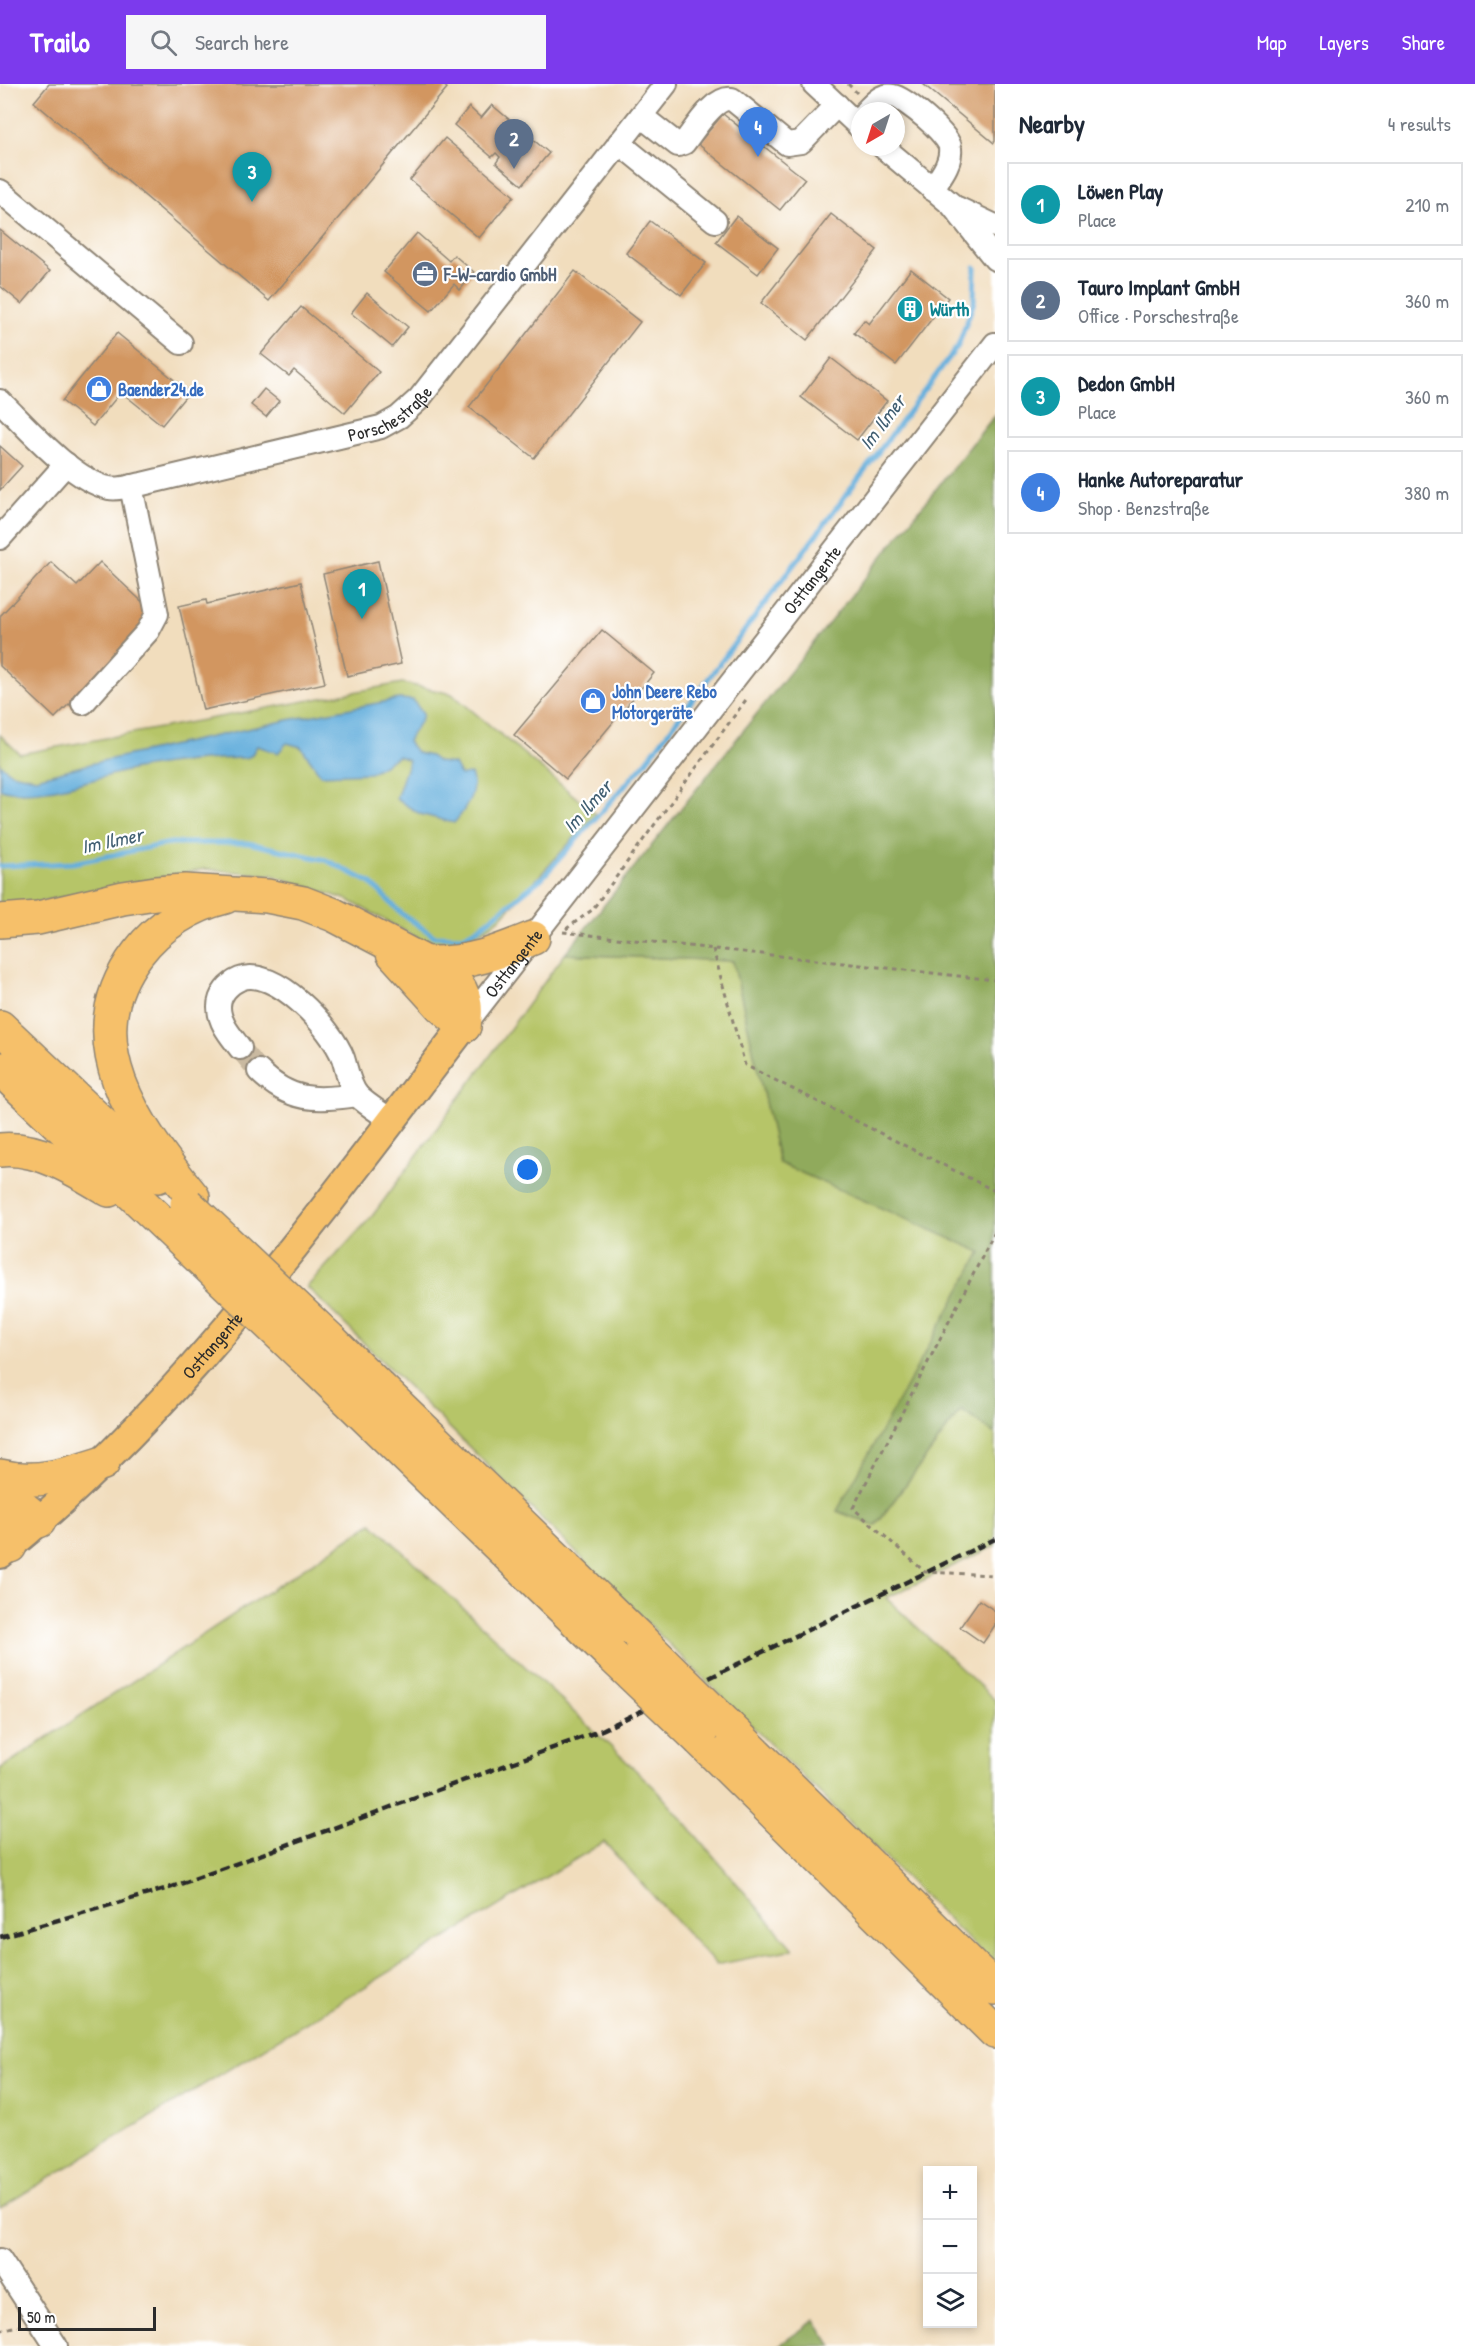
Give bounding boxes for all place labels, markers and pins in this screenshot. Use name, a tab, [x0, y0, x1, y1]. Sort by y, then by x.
pin: 4	[738, 107, 777, 157]
pin: 2	[494, 120, 534, 169]
pin: 3	[232, 152, 272, 202]
office icon: F-W-cardio GmbH	[410, 259, 440, 289]
place label: F-W-cardio GmbH	[443, 262, 557, 287]
building icon: Würth	[895, 294, 925, 324]
place label: Würth	[930, 297, 969, 322]
shop icon: Baender24.de	[84, 374, 114, 404]
place label: Baender24.de	[118, 377, 205, 402]
pin: 1	[342, 570, 382, 619]
place label: John Deere Rebo Motorgeräte	[612, 679, 718, 726]
shop icon: John Deere Rebo Motorgeräte	[578, 686, 608, 716]

